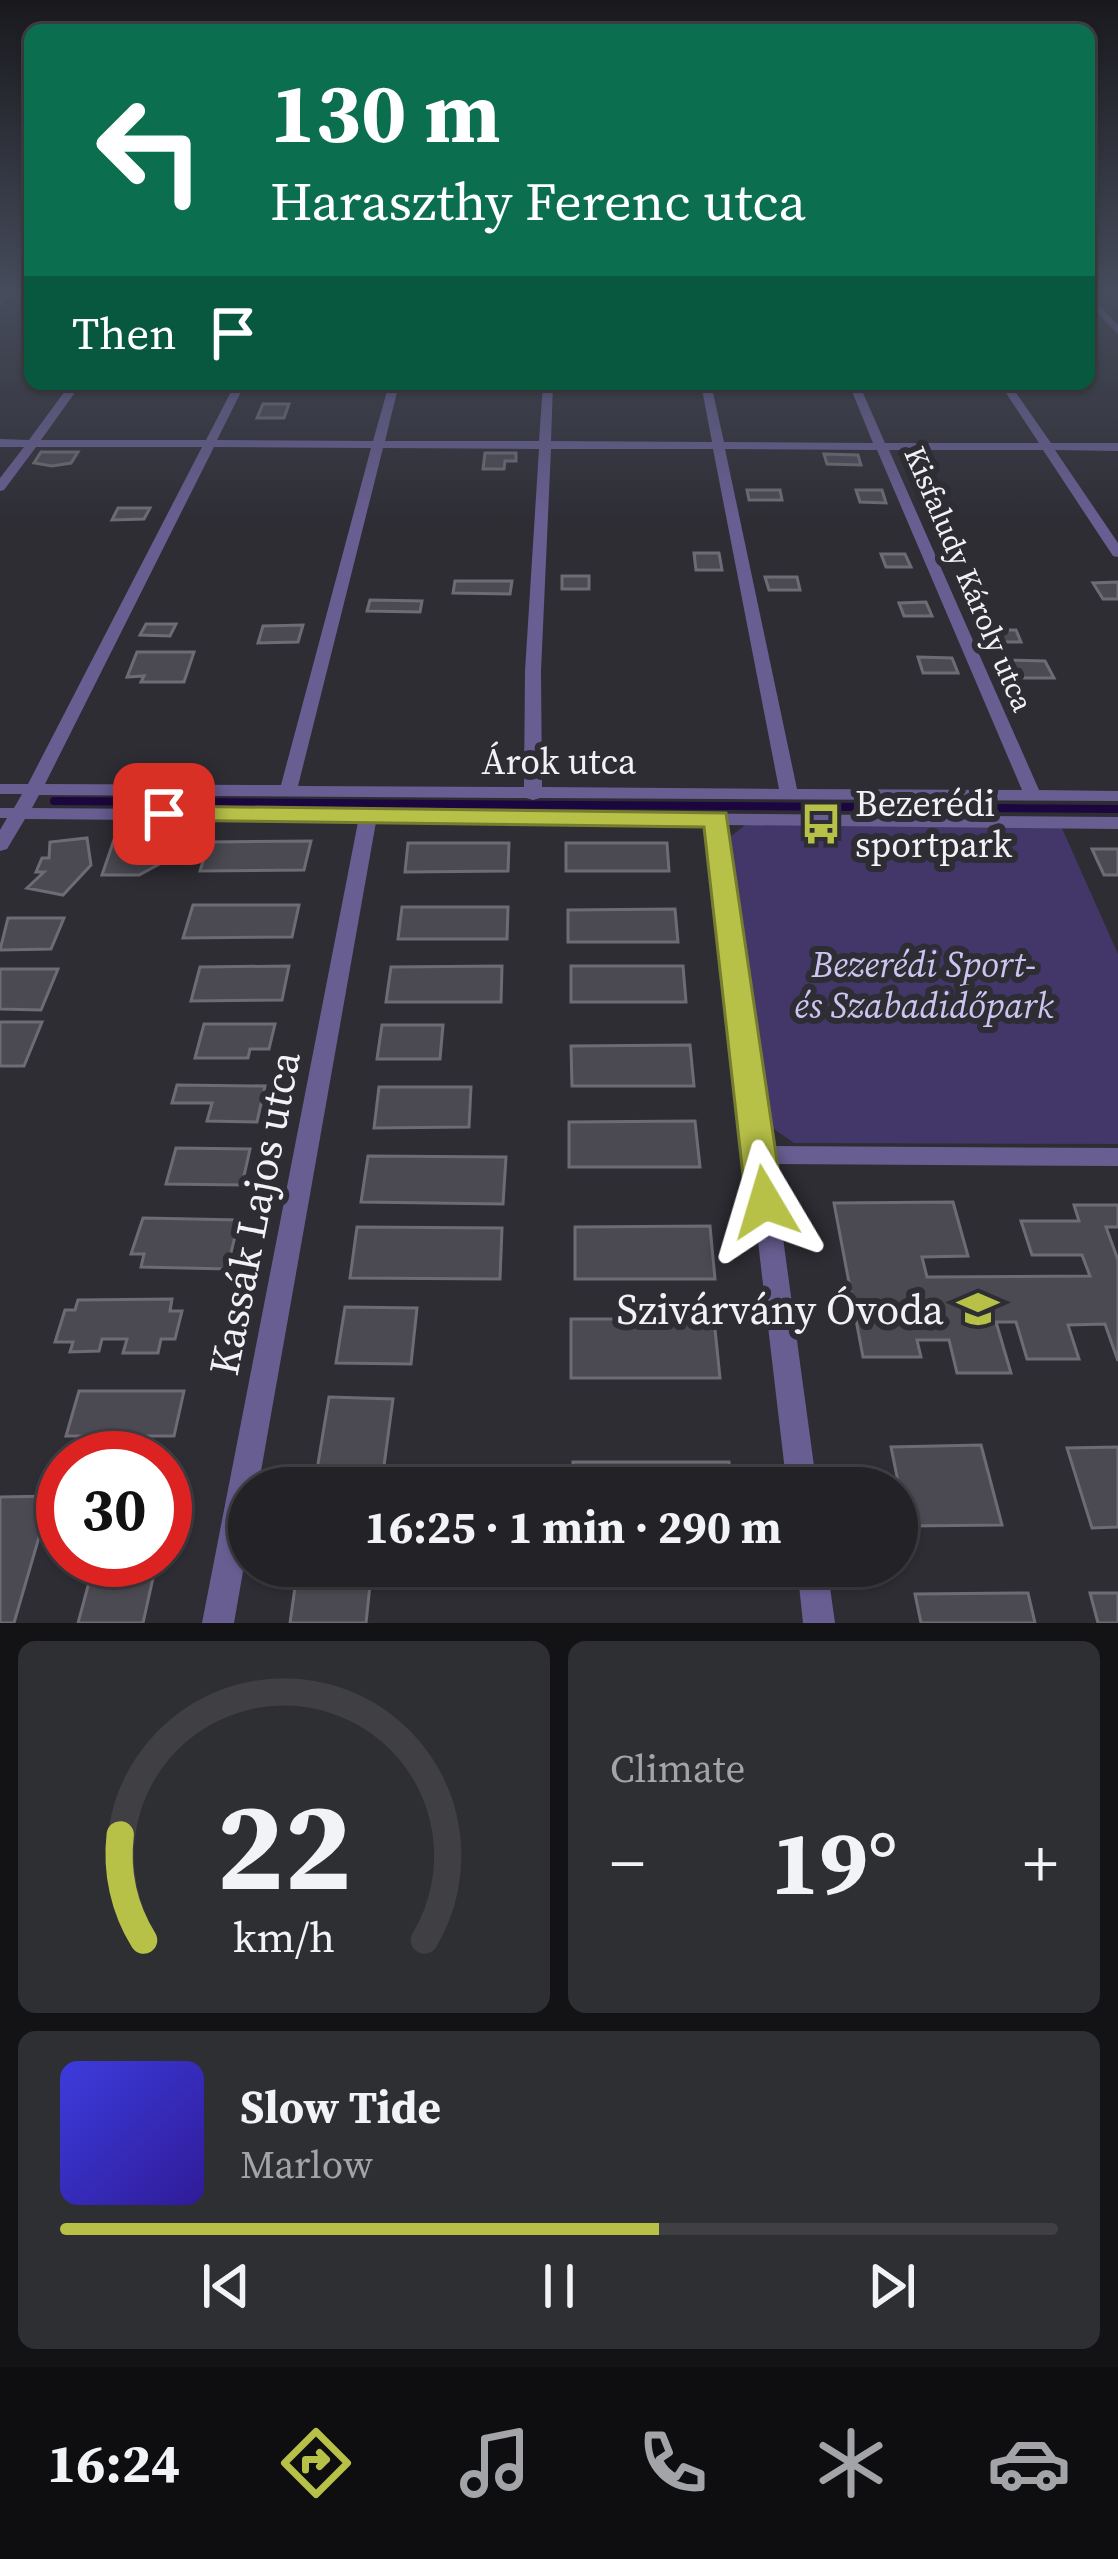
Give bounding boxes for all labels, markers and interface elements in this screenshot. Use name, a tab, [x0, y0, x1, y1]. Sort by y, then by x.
text: 130 m	[270, 55, 501, 170]
icon: left	[72, 72, 228, 228]
text: Haraszthy Ferenc utca	[270, 164, 806, 238]
icon: arrive	[200, 300, 266, 366]
text: Then	[72, 302, 176, 364]
street label: Kisfaludy Károly utca	[895, 440, 1044, 718]
street label: Árok utca	[482, 737, 637, 786]
pin	[113, 763, 215, 865]
place label: Bezerédi sportpark	[855, 779, 1013, 869]
icon: arrive	[131, 781, 197, 847]
bus stop icon: Bezerédi sportpark	[798, 801, 844, 847]
park label: Bezerédi Sport- és Szabadidőpark	[794, 940, 1055, 1030]
street label: Kassák Lajos utca	[194, 1046, 314, 1380]
position arrow	[702, 1139, 828, 1265]
place label: Szivárvány Óvoda	[616, 1280, 945, 1338]
school or university icon: Szivárvány Óvoda	[955, 1286, 1001, 1332]
speed limit sign: 30	[36, 1431, 192, 1587]
text: 16:25 · 1 min · 290 m	[365, 1496, 781, 1558]
text: Climate	[610, 1742, 745, 1795]
text: 22	[216, 1760, 352, 1931]
text: 19°	[770, 1801, 898, 1924]
text: −	[610, 1818, 645, 1908]
text: +	[1023, 1818, 1058, 1908]
text: km/h	[233, 1908, 335, 1966]
text: Slow Tide	[240, 2076, 441, 2138]
text: Marlow	[240, 2138, 373, 2191]
icon: previous	[193, 2253, 259, 2319]
icon: pause	[526, 2253, 592, 2319]
icon: next	[859, 2253, 925, 2319]
icon: directions	[274, 2421, 358, 2505]
icon: music	[453, 2421, 537, 2505]
icon: phone	[631, 2421, 715, 2505]
icon: climate	[809, 2421, 893, 2505]
icon: car	[987, 2421, 1071, 2505]
text: 16:24	[47, 2426, 180, 2500]

